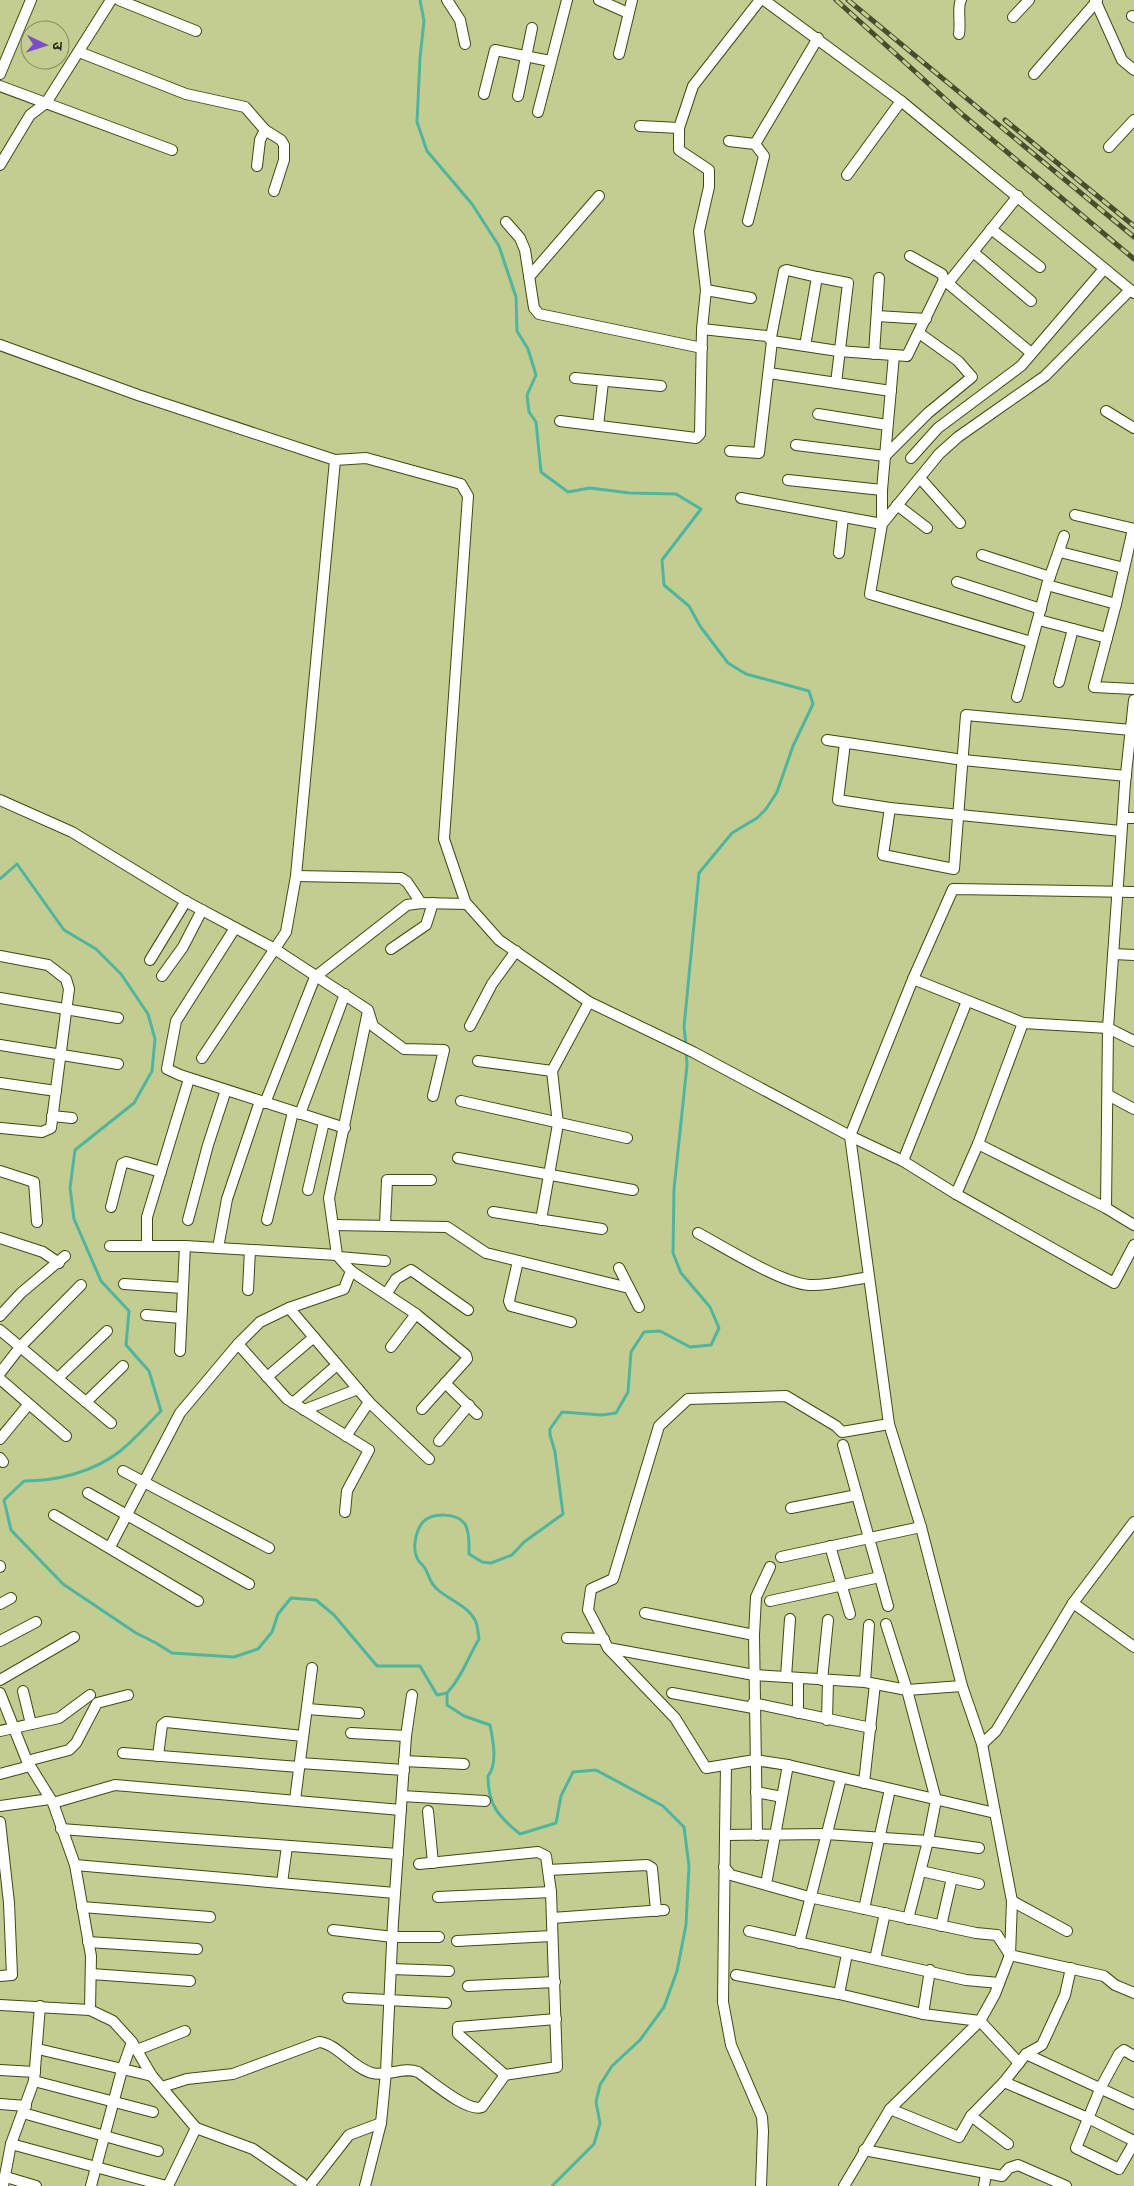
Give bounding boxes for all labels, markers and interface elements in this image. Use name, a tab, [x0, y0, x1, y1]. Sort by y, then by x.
north arrow	[20, 20, 70, 70]
text: उ	[49, 41, 67, 51]

